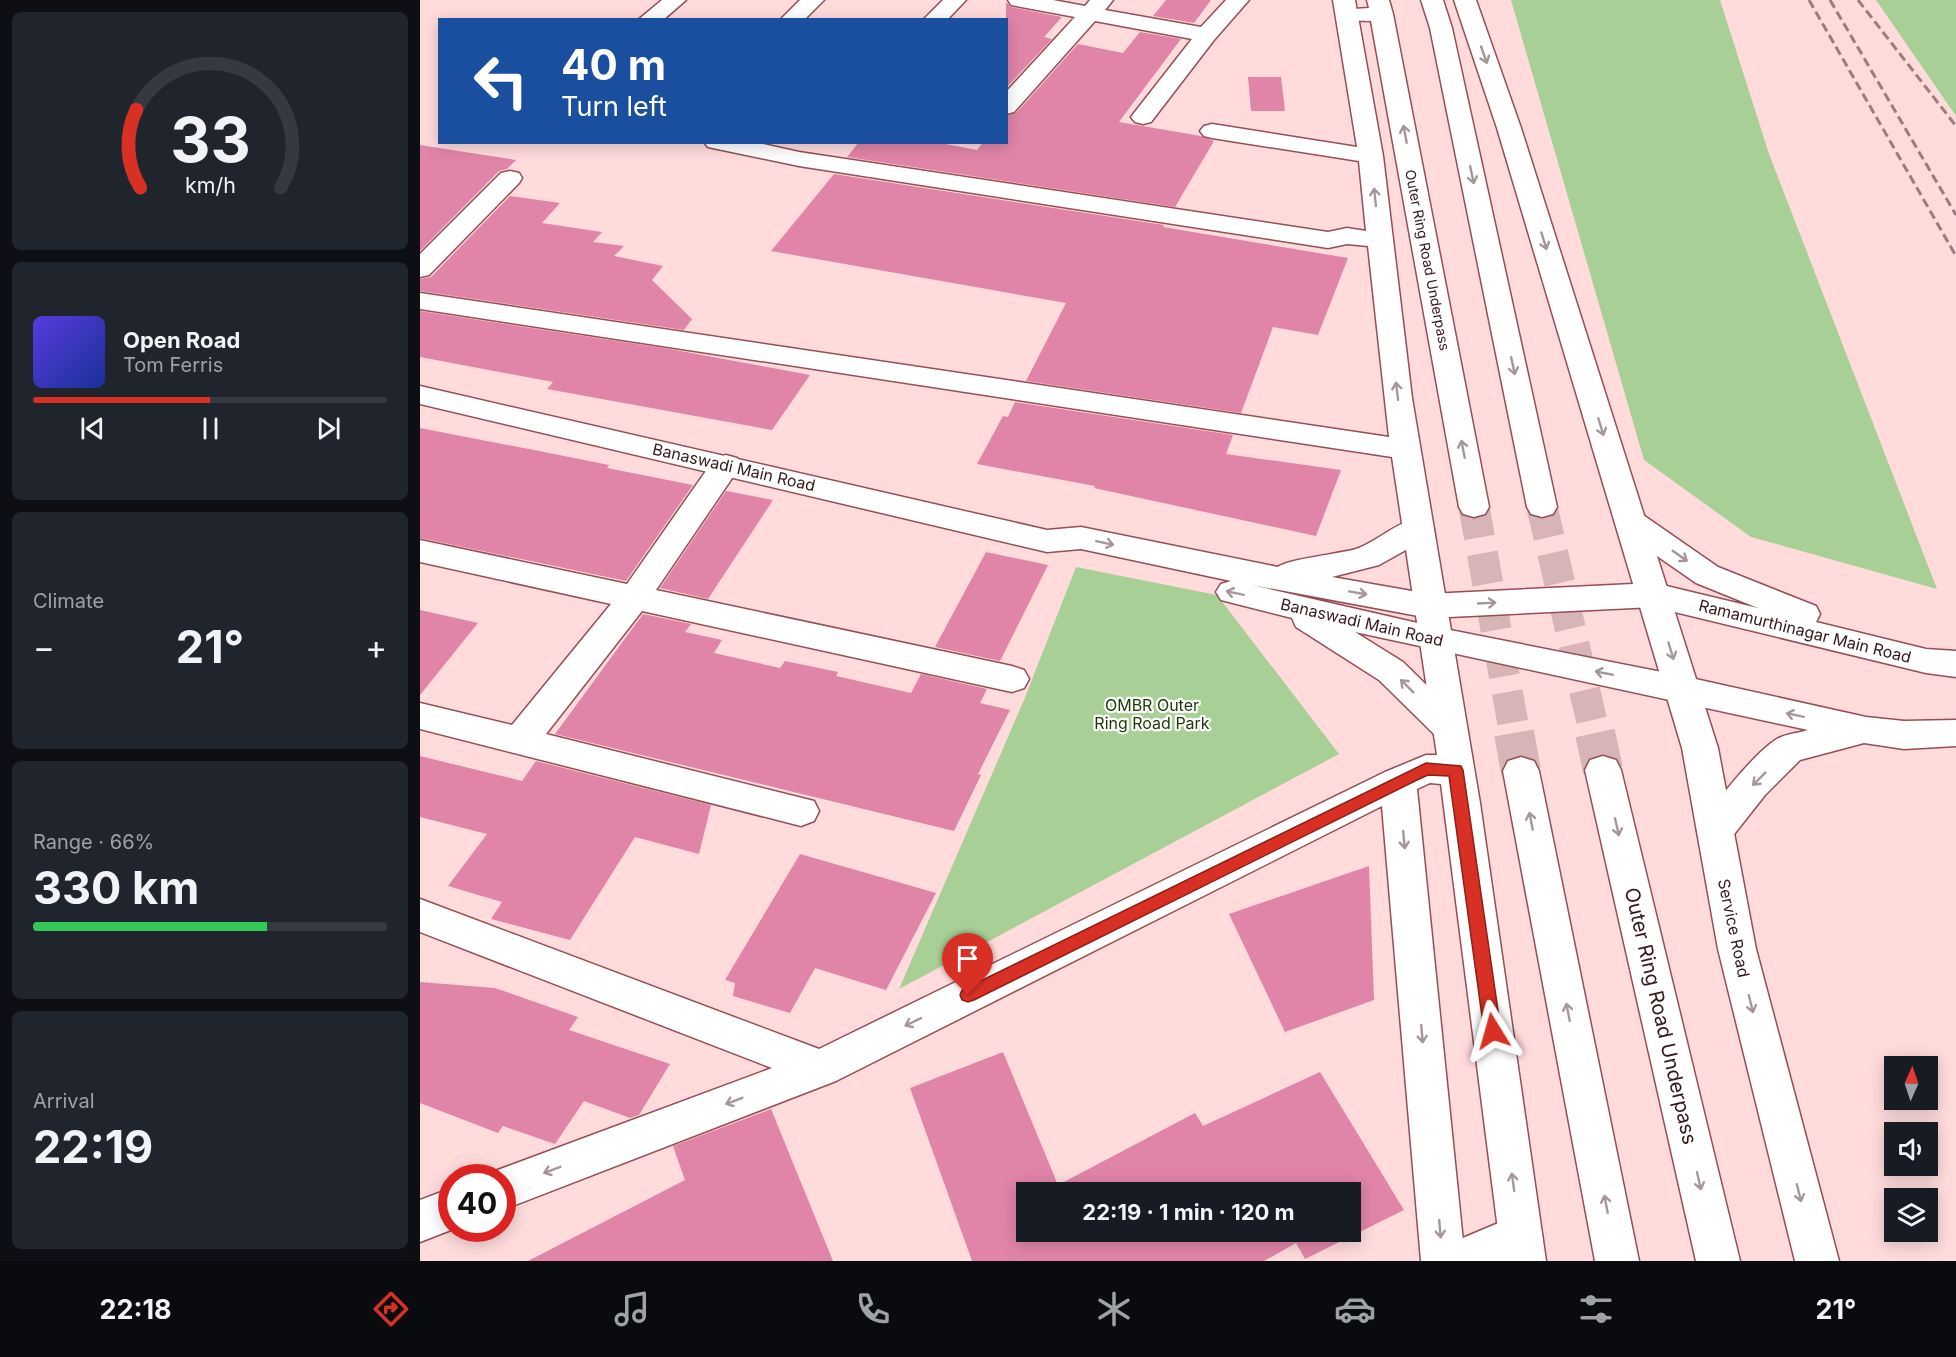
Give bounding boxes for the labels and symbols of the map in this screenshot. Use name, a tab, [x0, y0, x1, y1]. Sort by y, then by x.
one-way arrow	[1479, 45, 1490, 64]
one-way arrow	[1399, 124, 1410, 144]
one-way arrow	[1467, 165, 1478, 185]
street label: Outer Ring Road Underpass	[1402, 168, 1454, 352]
one-way arrow	[1369, 188, 1380, 208]
one-way arrow	[1539, 231, 1550, 250]
one-way arrow	[1507, 356, 1519, 375]
one-way arrow	[1391, 382, 1402, 402]
one-way arrow	[1597, 417, 1608, 436]
street label: Banaswadi Main Road	[651, 439, 817, 495]
one-way arrow	[1457, 440, 1468, 460]
one-way arrow	[1095, 538, 1114, 549]
one-way arrow	[1671, 550, 1688, 562]
one-way arrow	[1226, 587, 1245, 598]
one-way arrow	[1348, 588, 1368, 599]
street label: Banaswadi Main Road	[1279, 594, 1445, 650]
street label: Ramamurthinagar Main Road	[1697, 595, 1913, 667]
one-way arrow	[1477, 597, 1497, 608]
one-way arrow	[1666, 641, 1677, 660]
one-way arrow	[1595, 667, 1614, 678]
one-way arrow	[1399, 678, 1414, 693]
park label: OMBR Outer Ring Road Park	[1094, 695, 1210, 733]
one-way arrow	[1785, 708, 1804, 720]
one-way arrow	[1752, 771, 1767, 786]
one-way arrow	[1525, 812, 1536, 831]
one-way arrow	[1611, 818, 1623, 837]
one-way arrow	[1399, 830, 1410, 850]
street label: Service Road	[1714, 877, 1754, 979]
street label: Outer Ring Road Underpass	[1620, 885, 1702, 1147]
pin	[942, 933, 993, 995]
one-way arrow	[1745, 995, 1757, 1014]
position arrow	[1461, 999, 1525, 1063]
one-way arrow	[1562, 1003, 1573, 1023]
one-way arrow	[904, 1017, 922, 1028]
one-way arrow	[1417, 1024, 1428, 1044]
north arrow	[1884, 1056, 1938, 1110]
one-way arrow	[726, 1096, 744, 1107]
speed limit sign: 40	[438, 1164, 516, 1242]
one-way arrow	[544, 1166, 562, 1177]
one-way arrow	[1694, 1171, 1706, 1190]
one-way arrow	[1508, 1173, 1519, 1193]
one-way arrow	[1794, 1184, 1806, 1203]
one-way arrow	[1600, 1194, 1611, 1214]
one-way arrow	[1435, 1218, 1446, 1238]

